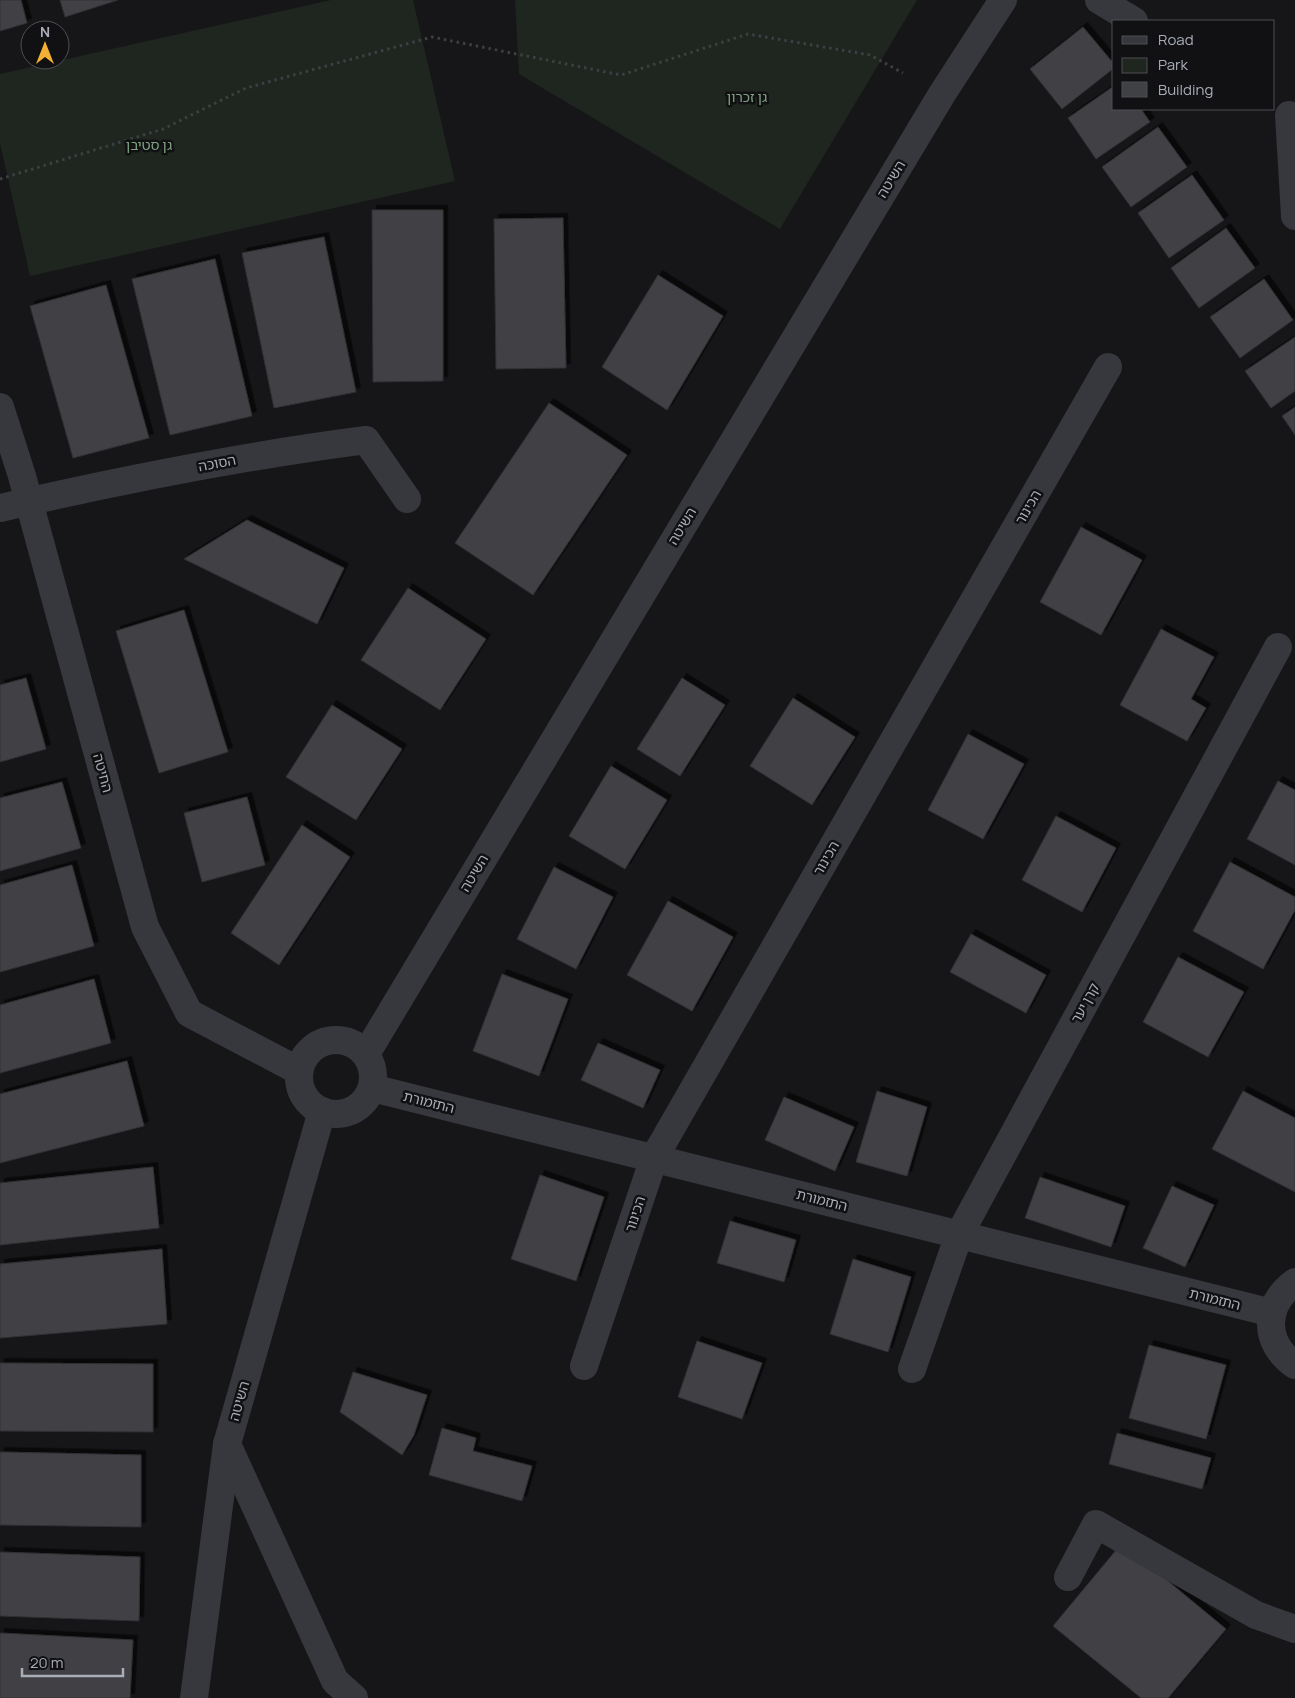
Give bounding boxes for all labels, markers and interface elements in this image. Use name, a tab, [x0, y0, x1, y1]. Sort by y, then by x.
north arrow	[20, 20, 70, 70]
legend	[1112, 20, 1275, 110]
text: N	[40, 22, 50, 41]
text: Road	[1158, 29, 1194, 50]
text: Park	[1158, 54, 1188, 75]
text: Building	[1158, 79, 1213, 100]
park label: גן זכרון	[727, 87, 767, 106]
park label: גן סטיבן	[126, 135, 172, 154]
street label: השיטה	[872, 156, 909, 201]
street label: הסוכה	[196, 450, 237, 475]
street label: הכינור	[1010, 486, 1045, 527]
street label: השיטה	[663, 503, 700, 548]
street label: החיטה	[89, 751, 118, 795]
street label: הכינור	[808, 837, 843, 878]
street label: השיטה	[455, 850, 492, 895]
street label: קרן יער	[1066, 979, 1103, 1026]
street label: התזמורת	[401, 1086, 457, 1117]
street label: התזמורת	[794, 1184, 850, 1215]
street label: הכינור	[620, 1193, 649, 1234]
street label: התזמורת	[1187, 1283, 1243, 1314]
street label: השיטה	[224, 1379, 253, 1423]
scale bar	[22, 1646, 124, 1678]
text: 20 m	[30, 1652, 63, 1673]

